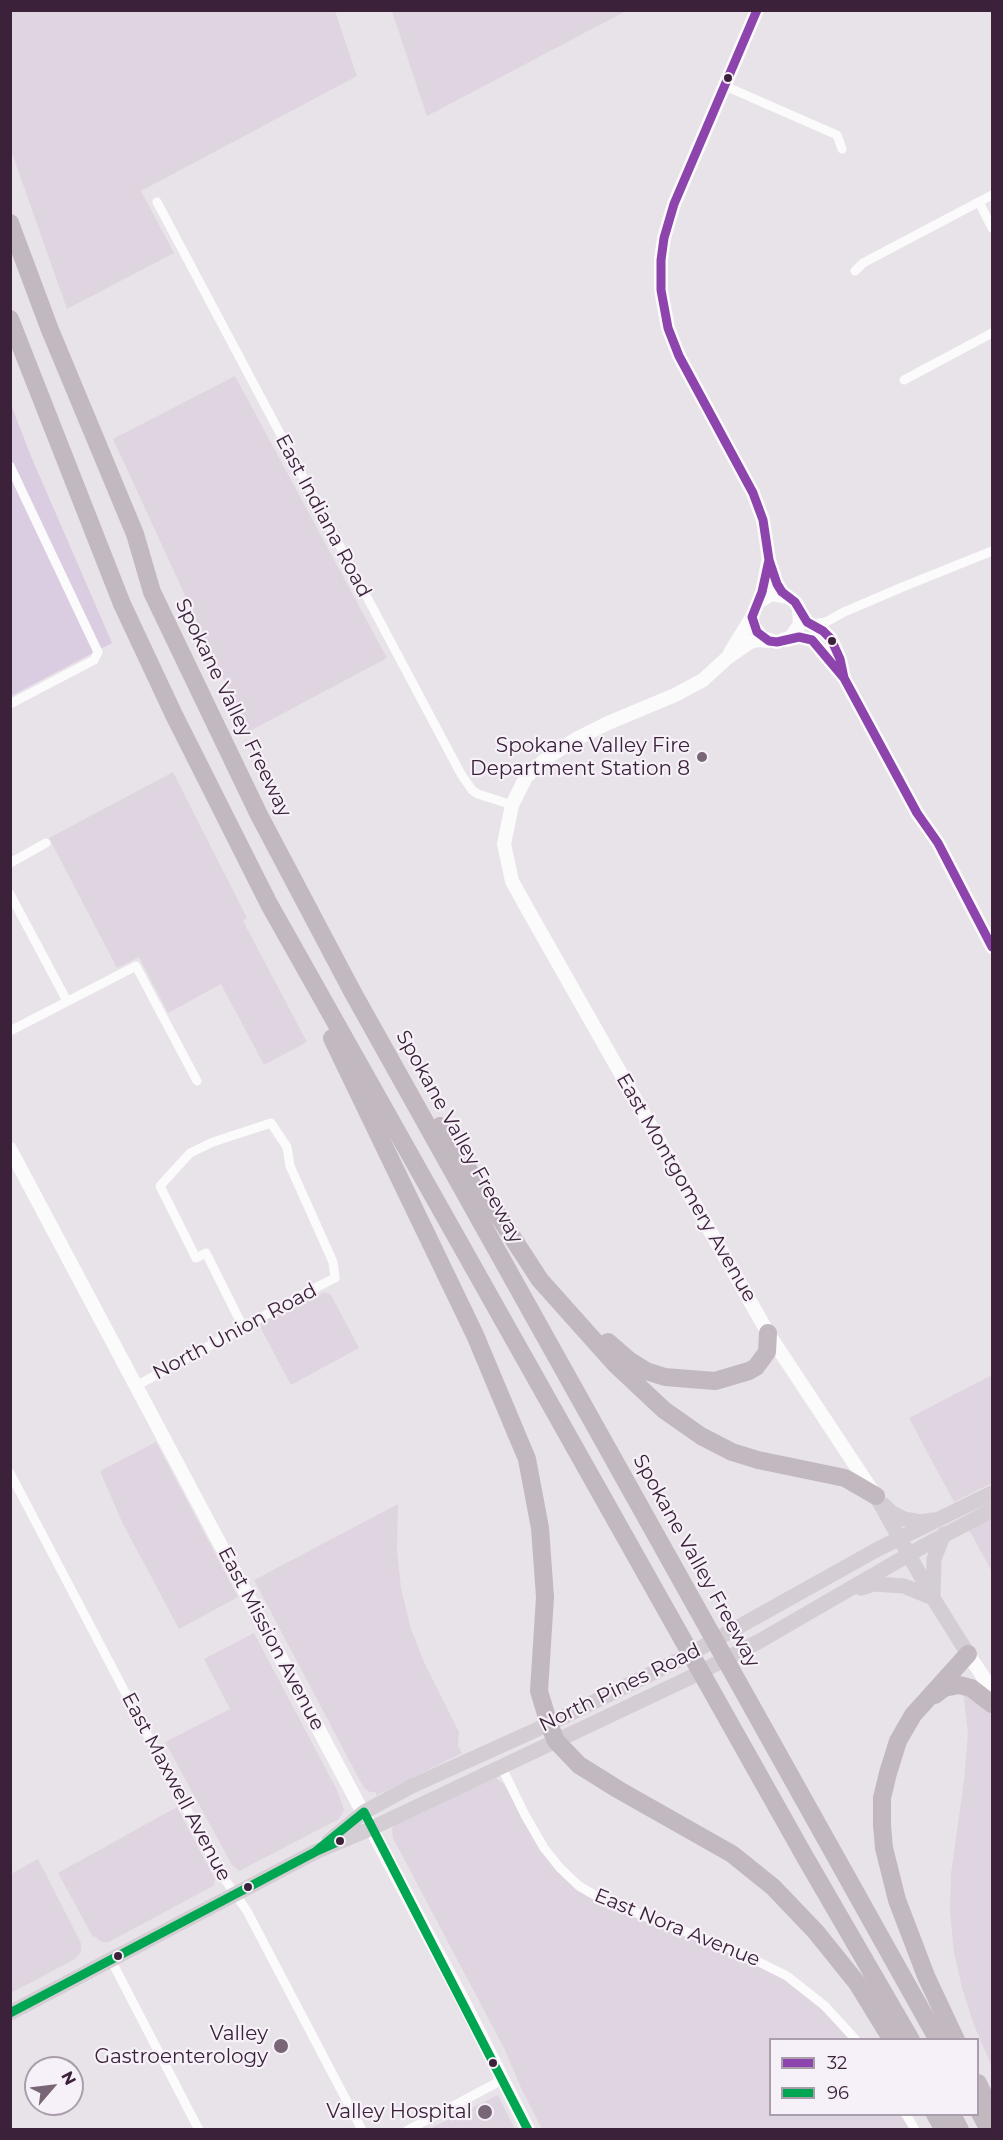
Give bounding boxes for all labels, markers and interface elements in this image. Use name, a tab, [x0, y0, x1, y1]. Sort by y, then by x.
unlabelled marker	[722, 72, 734, 84]
street label: East Indiana Road	[270, 430, 376, 602]
street label: Spokane Valley Freeway	[170, 595, 296, 821]
unlabelled marker	[826, 635, 838, 647]
place label: Spokane Valley Fire Department Station 8	[470, 734, 690, 781]
marker: Spokane Valley Fire Department Station 8	[695, 750, 709, 764]
street label: Spokane Valley Freeway	[390, 1026, 528, 1248]
street label: East Montgomery Avenue	[611, 1069, 761, 1307]
street label: North Union Road	[149, 1279, 321, 1385]
street label: Spokane Valley Freeway	[627, 1450, 765, 1672]
street label: East Mission Avenue	[212, 1543, 330, 1735]
street label: North Pines Road	[535, 1638, 705, 1738]
street label: East Maxwell Avenue	[116, 1689, 236, 1885]
unlabelled marker	[334, 1835, 346, 1847]
unlabelled marker	[242, 1881, 254, 1893]
street label: East Nora Avenue	[591, 1884, 763, 1972]
unlabelled marker	[112, 1950, 124, 1962]
place label: Valley Gastroenterology	[94, 2022, 268, 2069]
marker: Valley Gastroenterology	[272, 2037, 290, 2055]
legend	[769, 2038, 979, 2116]
text: 32	[827, 2052, 847, 2074]
north arrow	[24, 2056, 84, 2116]
unlabelled marker	[487, 2057, 499, 2069]
text: N	[57, 2068, 80, 2088]
text: 96	[827, 2082, 849, 2104]
place label: Valley Hospital	[326, 2100, 472, 2124]
marker: Valley Hospital	[476, 2103, 494, 2121]

